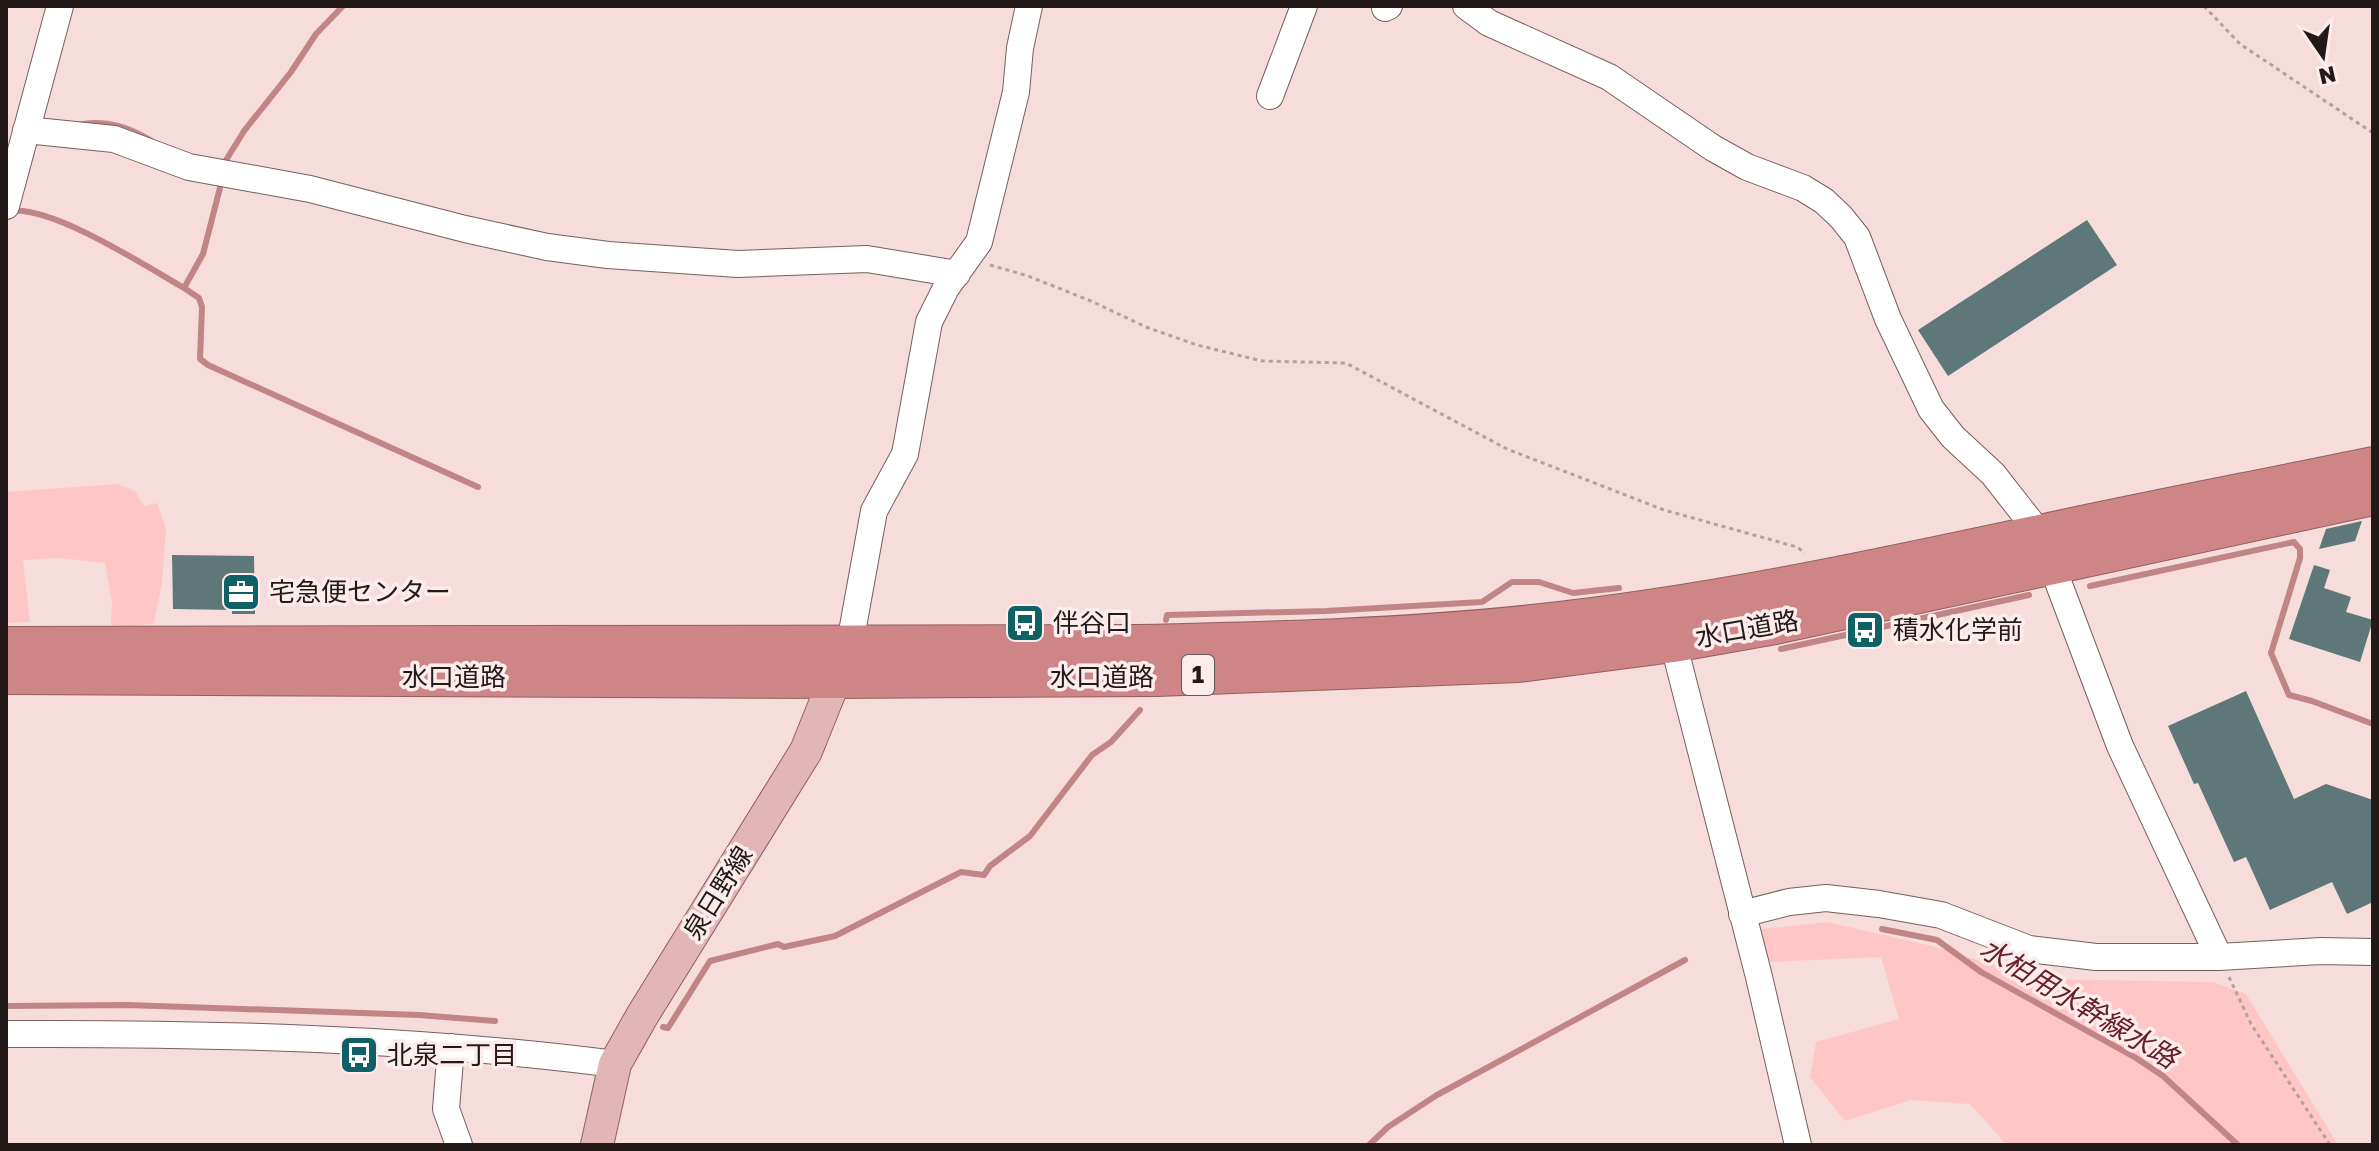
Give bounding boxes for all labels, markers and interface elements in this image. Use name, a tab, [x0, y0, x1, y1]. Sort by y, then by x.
north arrow	[2283, 16, 2363, 96]
text: N	[2316, 61, 2339, 91]
office icon: 宅急便センター	[220, 571, 262, 613]
place label: 宅急便センター	[269, 576, 451, 607]
bus stop icon: 伴谷口	[1004, 602, 1046, 644]
street label: 水口道路	[1693, 604, 1801, 653]
place label: 伴谷口	[1053, 607, 1131, 638]
bus stop icon: 積水化学前	[1844, 609, 1886, 651]
place label: 積水化学前	[1893, 614, 2023, 645]
road number: 1	[1182, 655, 1214, 695]
street label: 水口道路	[402, 661, 506, 692]
street label: 水口道路	[1050, 661, 1154, 692]
street label: 泉日野線	[677, 840, 758, 945]
water label: 水柏用水幹線水路	[1975, 931, 2185, 1075]
bus stop icon: 北泉二丁目	[338, 1034, 380, 1076]
place label: 北泉二丁目	[387, 1039, 517, 1070]

